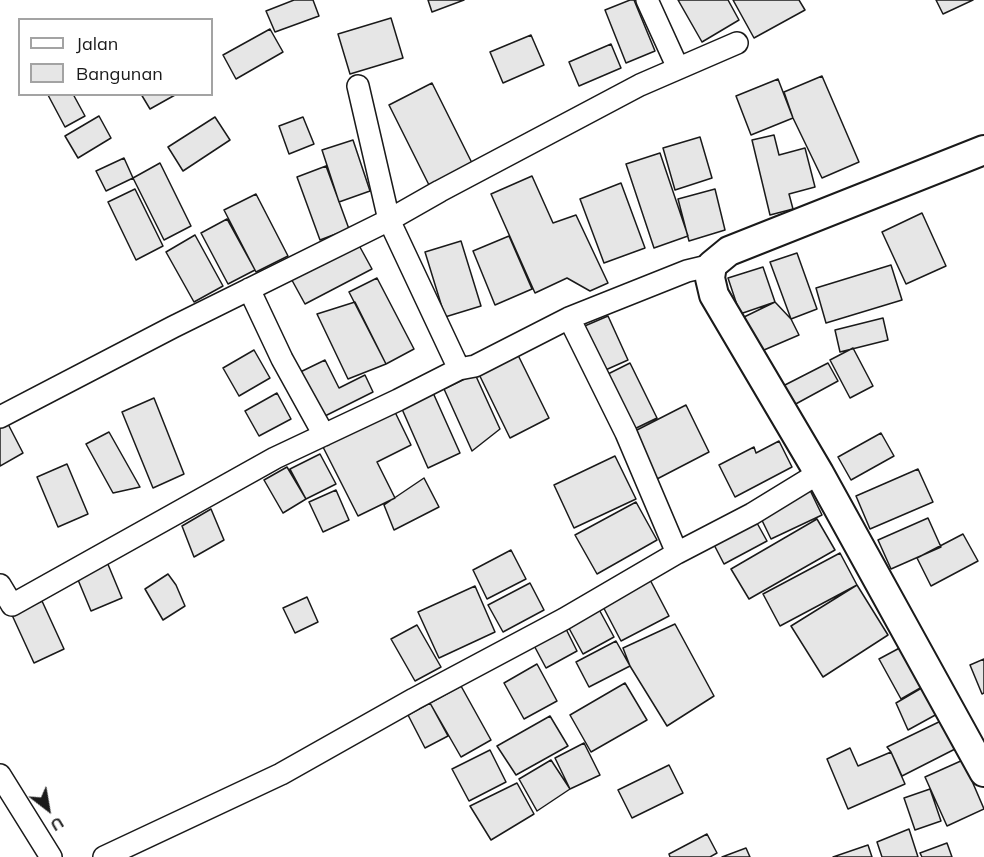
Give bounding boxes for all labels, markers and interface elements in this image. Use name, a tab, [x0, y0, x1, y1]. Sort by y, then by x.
legend	[18, 18, 213, 96]
text: Jalan	[76, 32, 118, 55]
text: Bangunan	[76, 62, 163, 85]
north arrow	[18, 779, 78, 839]
text: U	[47, 813, 67, 836]

